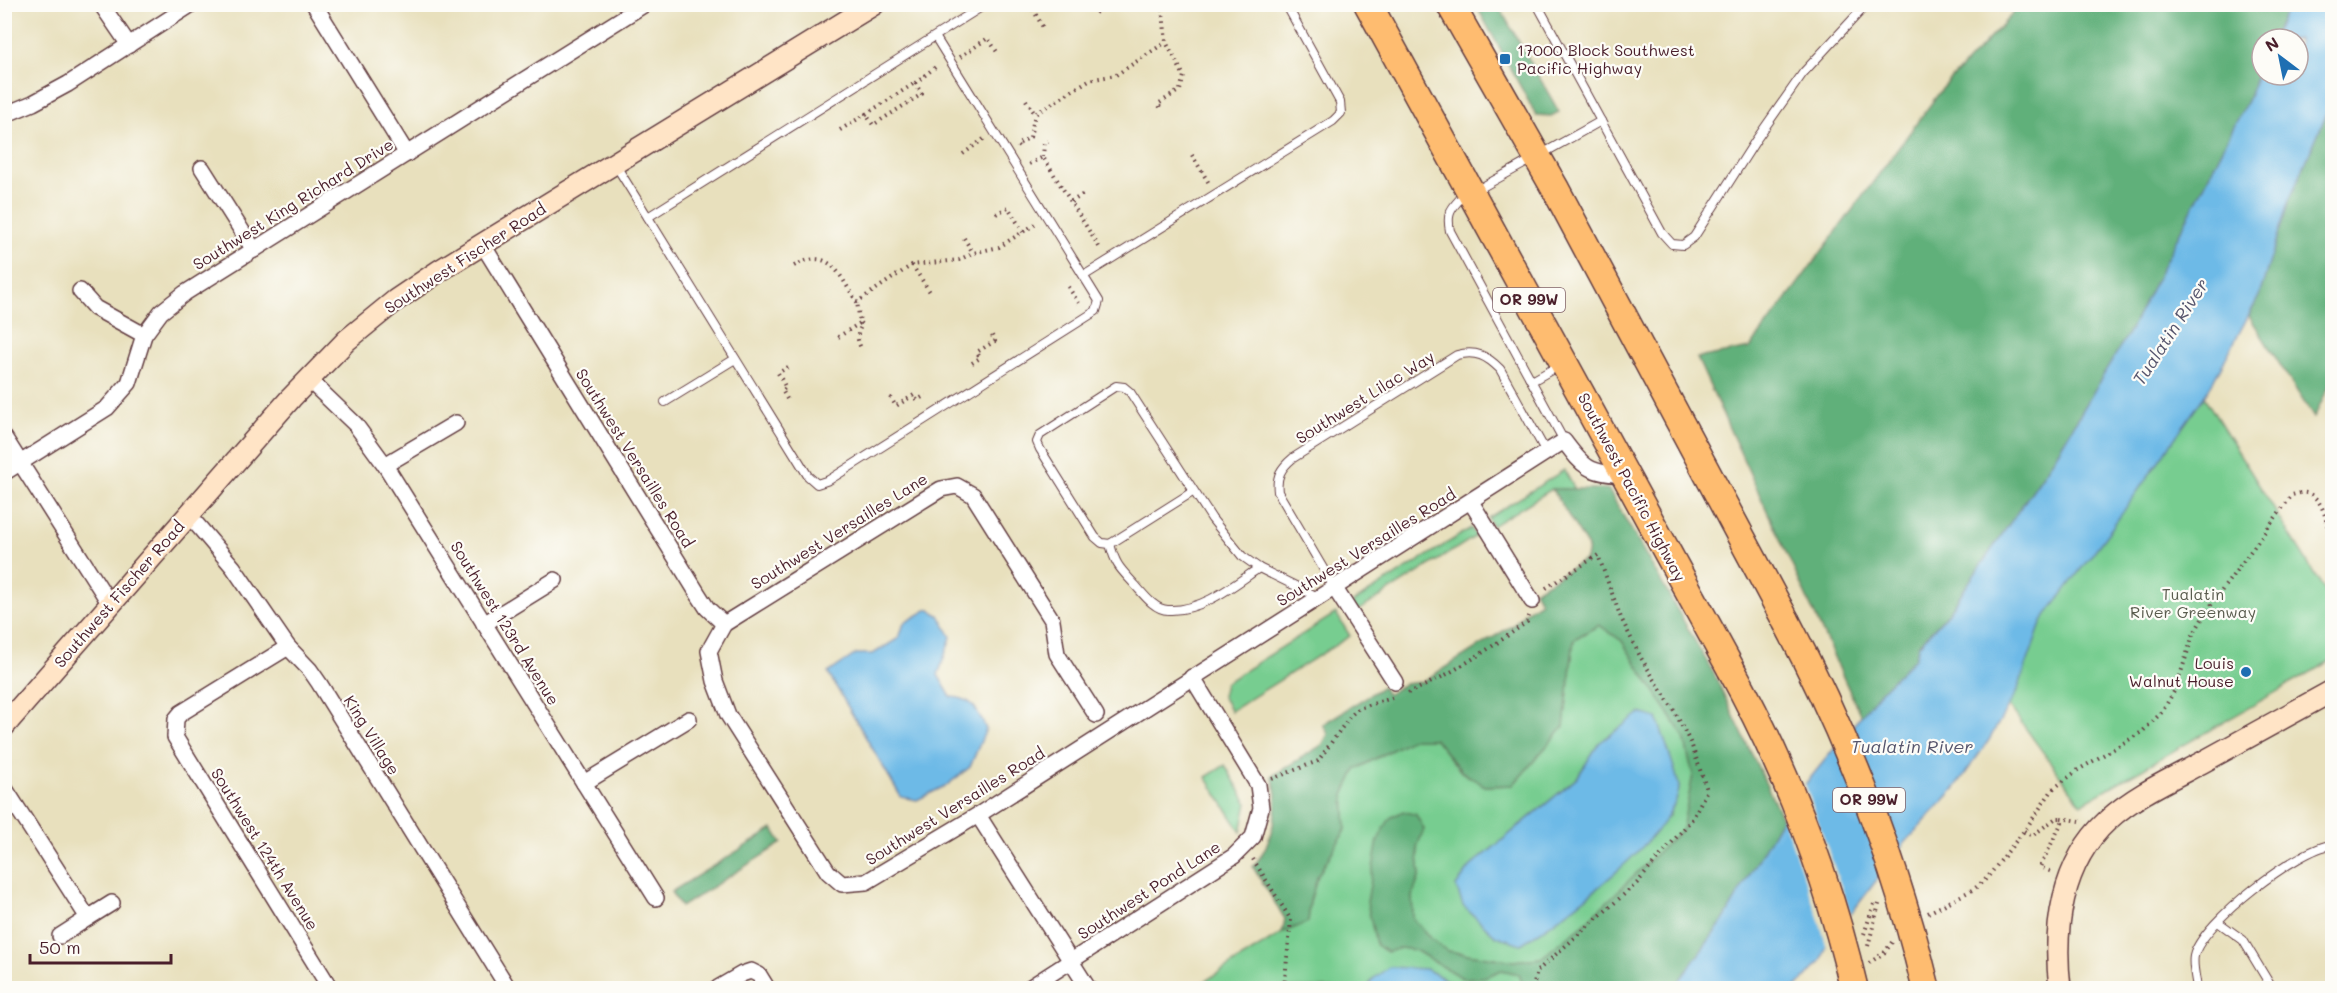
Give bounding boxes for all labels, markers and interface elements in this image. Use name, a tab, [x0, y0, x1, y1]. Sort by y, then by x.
north arrow	[2250, 27, 2310, 87]
text: N	[2261, 32, 2283, 56]
place label: 17000 Block Southwest Pacific Highway	[1517, 39, 1695, 78]
marker: 17000 Block Southwest Pacific Highway	[1498, 52, 1512, 66]
street label: Southwest King Richard Drive	[189, 133, 397, 274]
street label: Southwest Fischer Road	[380, 197, 550, 318]
water label: Tualatin River	[2127, 273, 2214, 389]
road number: OR 99W	[1493, 288, 1565, 312]
street label: Southwest Lilac Way	[1291, 345, 1438, 448]
street label: Southwest Versailles Road	[572, 364, 699, 551]
street label: Southwest Pacific Highway	[1574, 389, 1691, 585]
street label: Southwest Versailles Lane	[746, 468, 931, 594]
street label: Southwest Versailles Road	[1272, 483, 1459, 610]
street label: Southwest Fischer Road	[49, 516, 188, 672]
street label: Southwest 123rd Avenue	[446, 537, 565, 709]
park label: Tualatin River Greenway	[2130, 583, 2256, 622]
place label: Louis Walnut House	[2129, 652, 2234, 691]
marker: Louis Walnut House	[2239, 665, 2253, 679]
street label: King Village	[340, 691, 405, 779]
water label: Tualatin River	[1851, 734, 1973, 758]
street label: Southwest Versailles Road	[861, 742, 1048, 869]
street label: Southwest 124th Avenue	[207, 764, 324, 934]
road number: OR 99W	[1833, 788, 1905, 812]
street label: Southwest Pond Lane	[1073, 836, 1224, 944]
scale bar	[30, 927, 171, 965]
text: 50 m	[39, 935, 81, 959]

